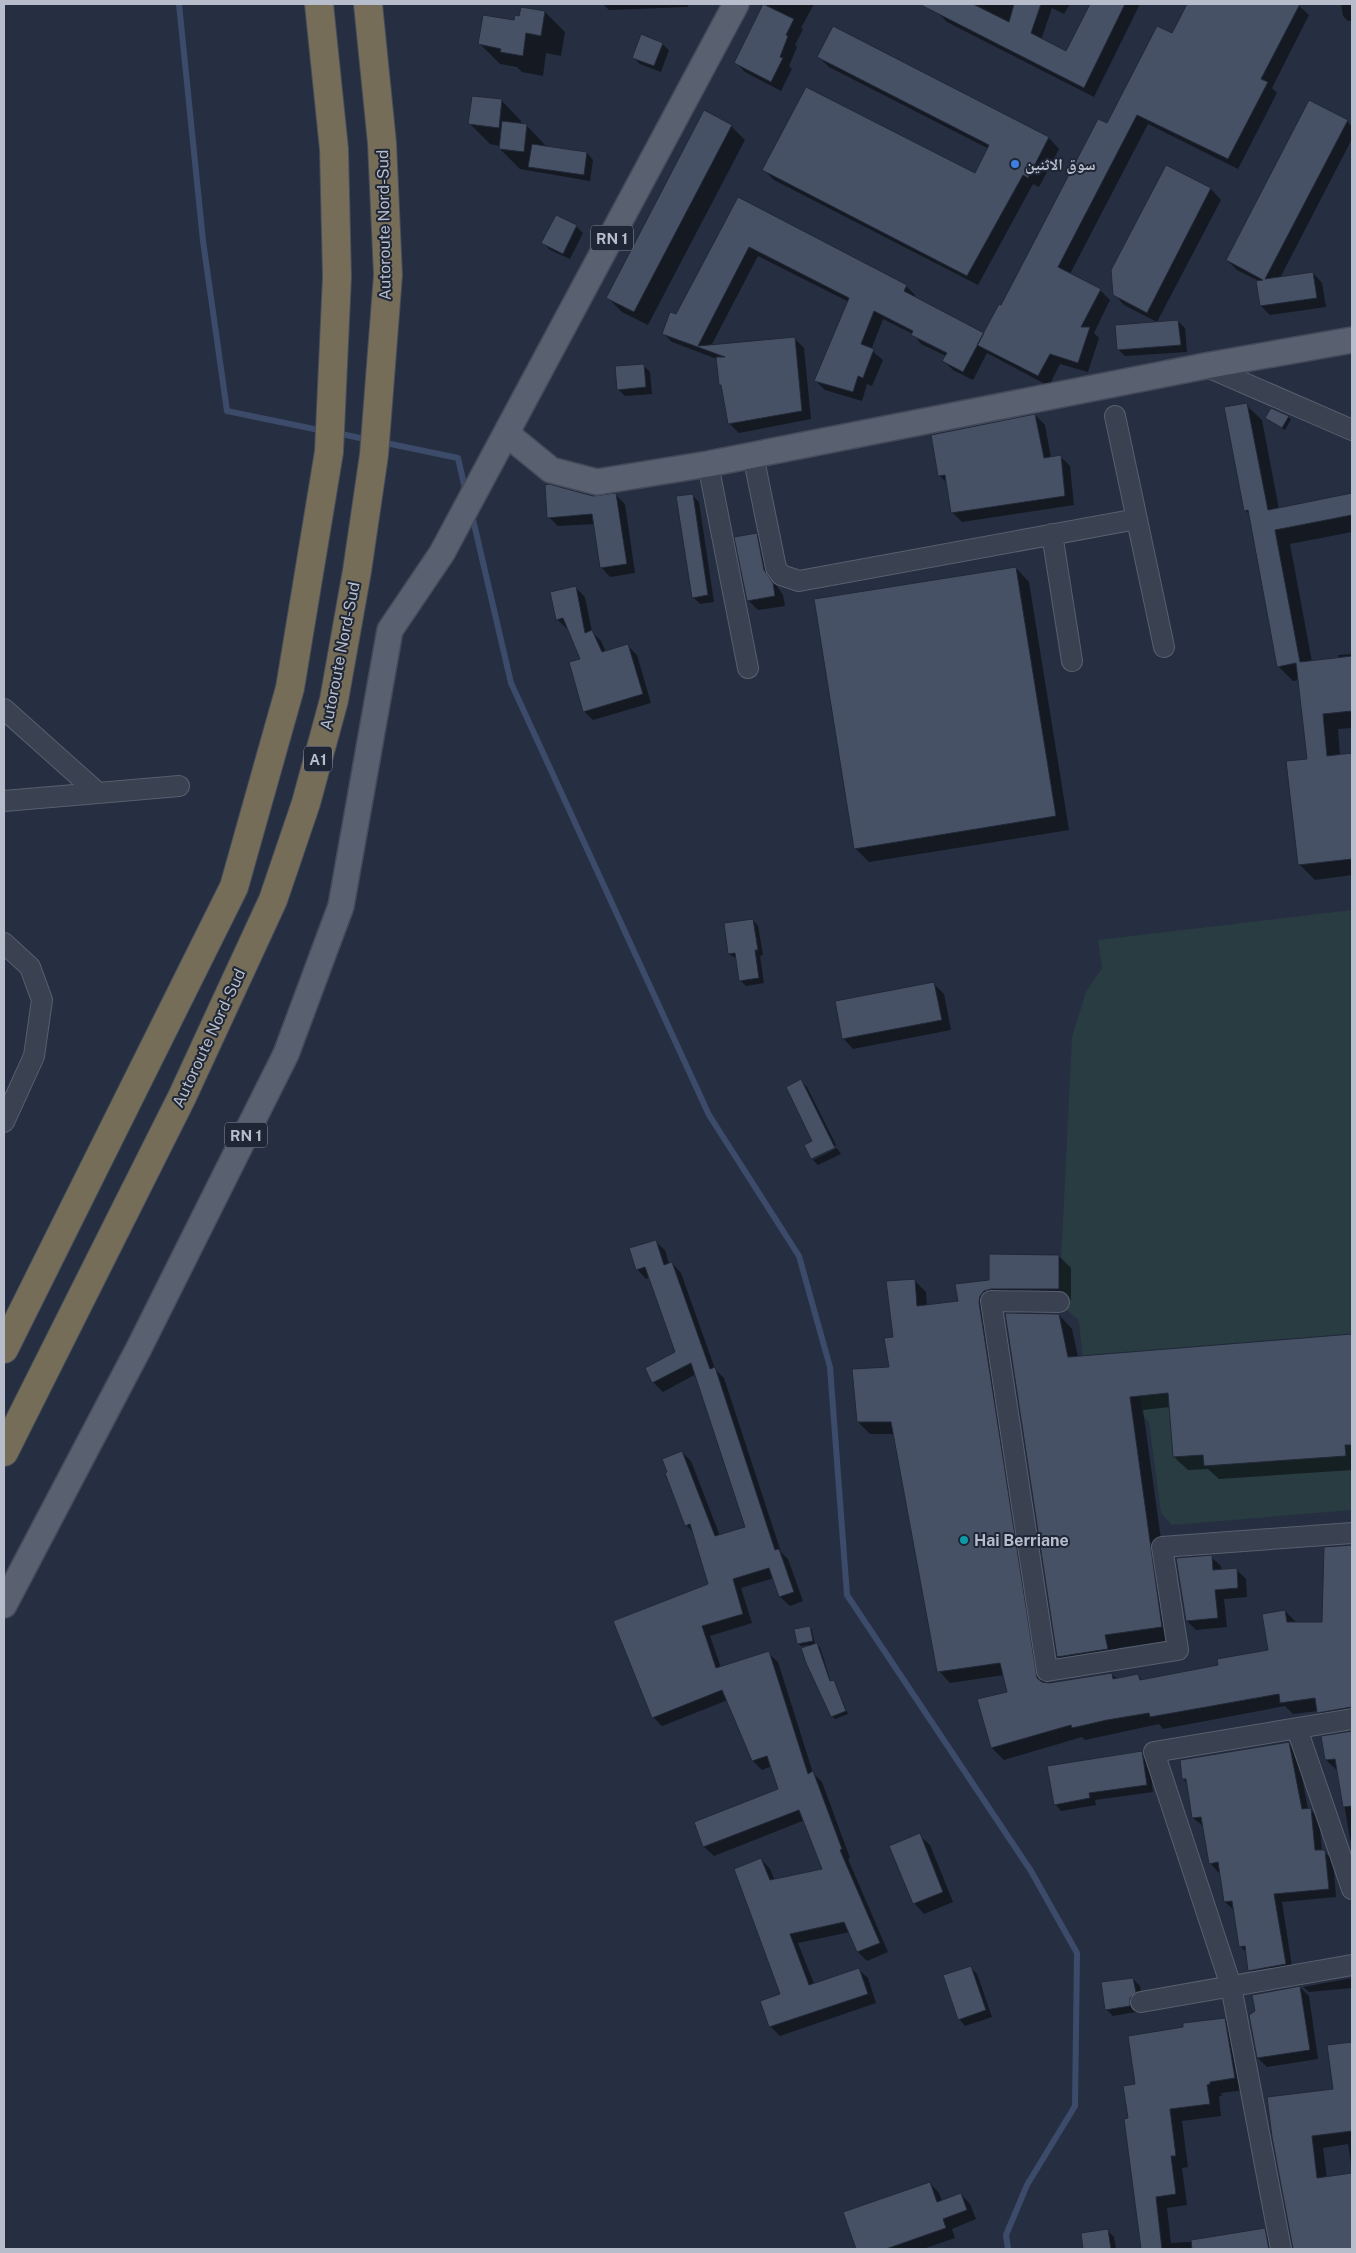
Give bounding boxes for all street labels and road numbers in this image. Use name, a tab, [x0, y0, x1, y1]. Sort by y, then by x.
street label: Autoroute Nord-Sud	[373, 149, 395, 301]
road number: RN 1	[591, 226, 633, 250]
street label: Autoroute Nord-Sud	[316, 580, 364, 732]
road number: A1	[304, 746, 332, 772]
street label: Autoroute Nord-Sud	[169, 966, 249, 1110]
road number: RN 1	[225, 1122, 267, 1148]

